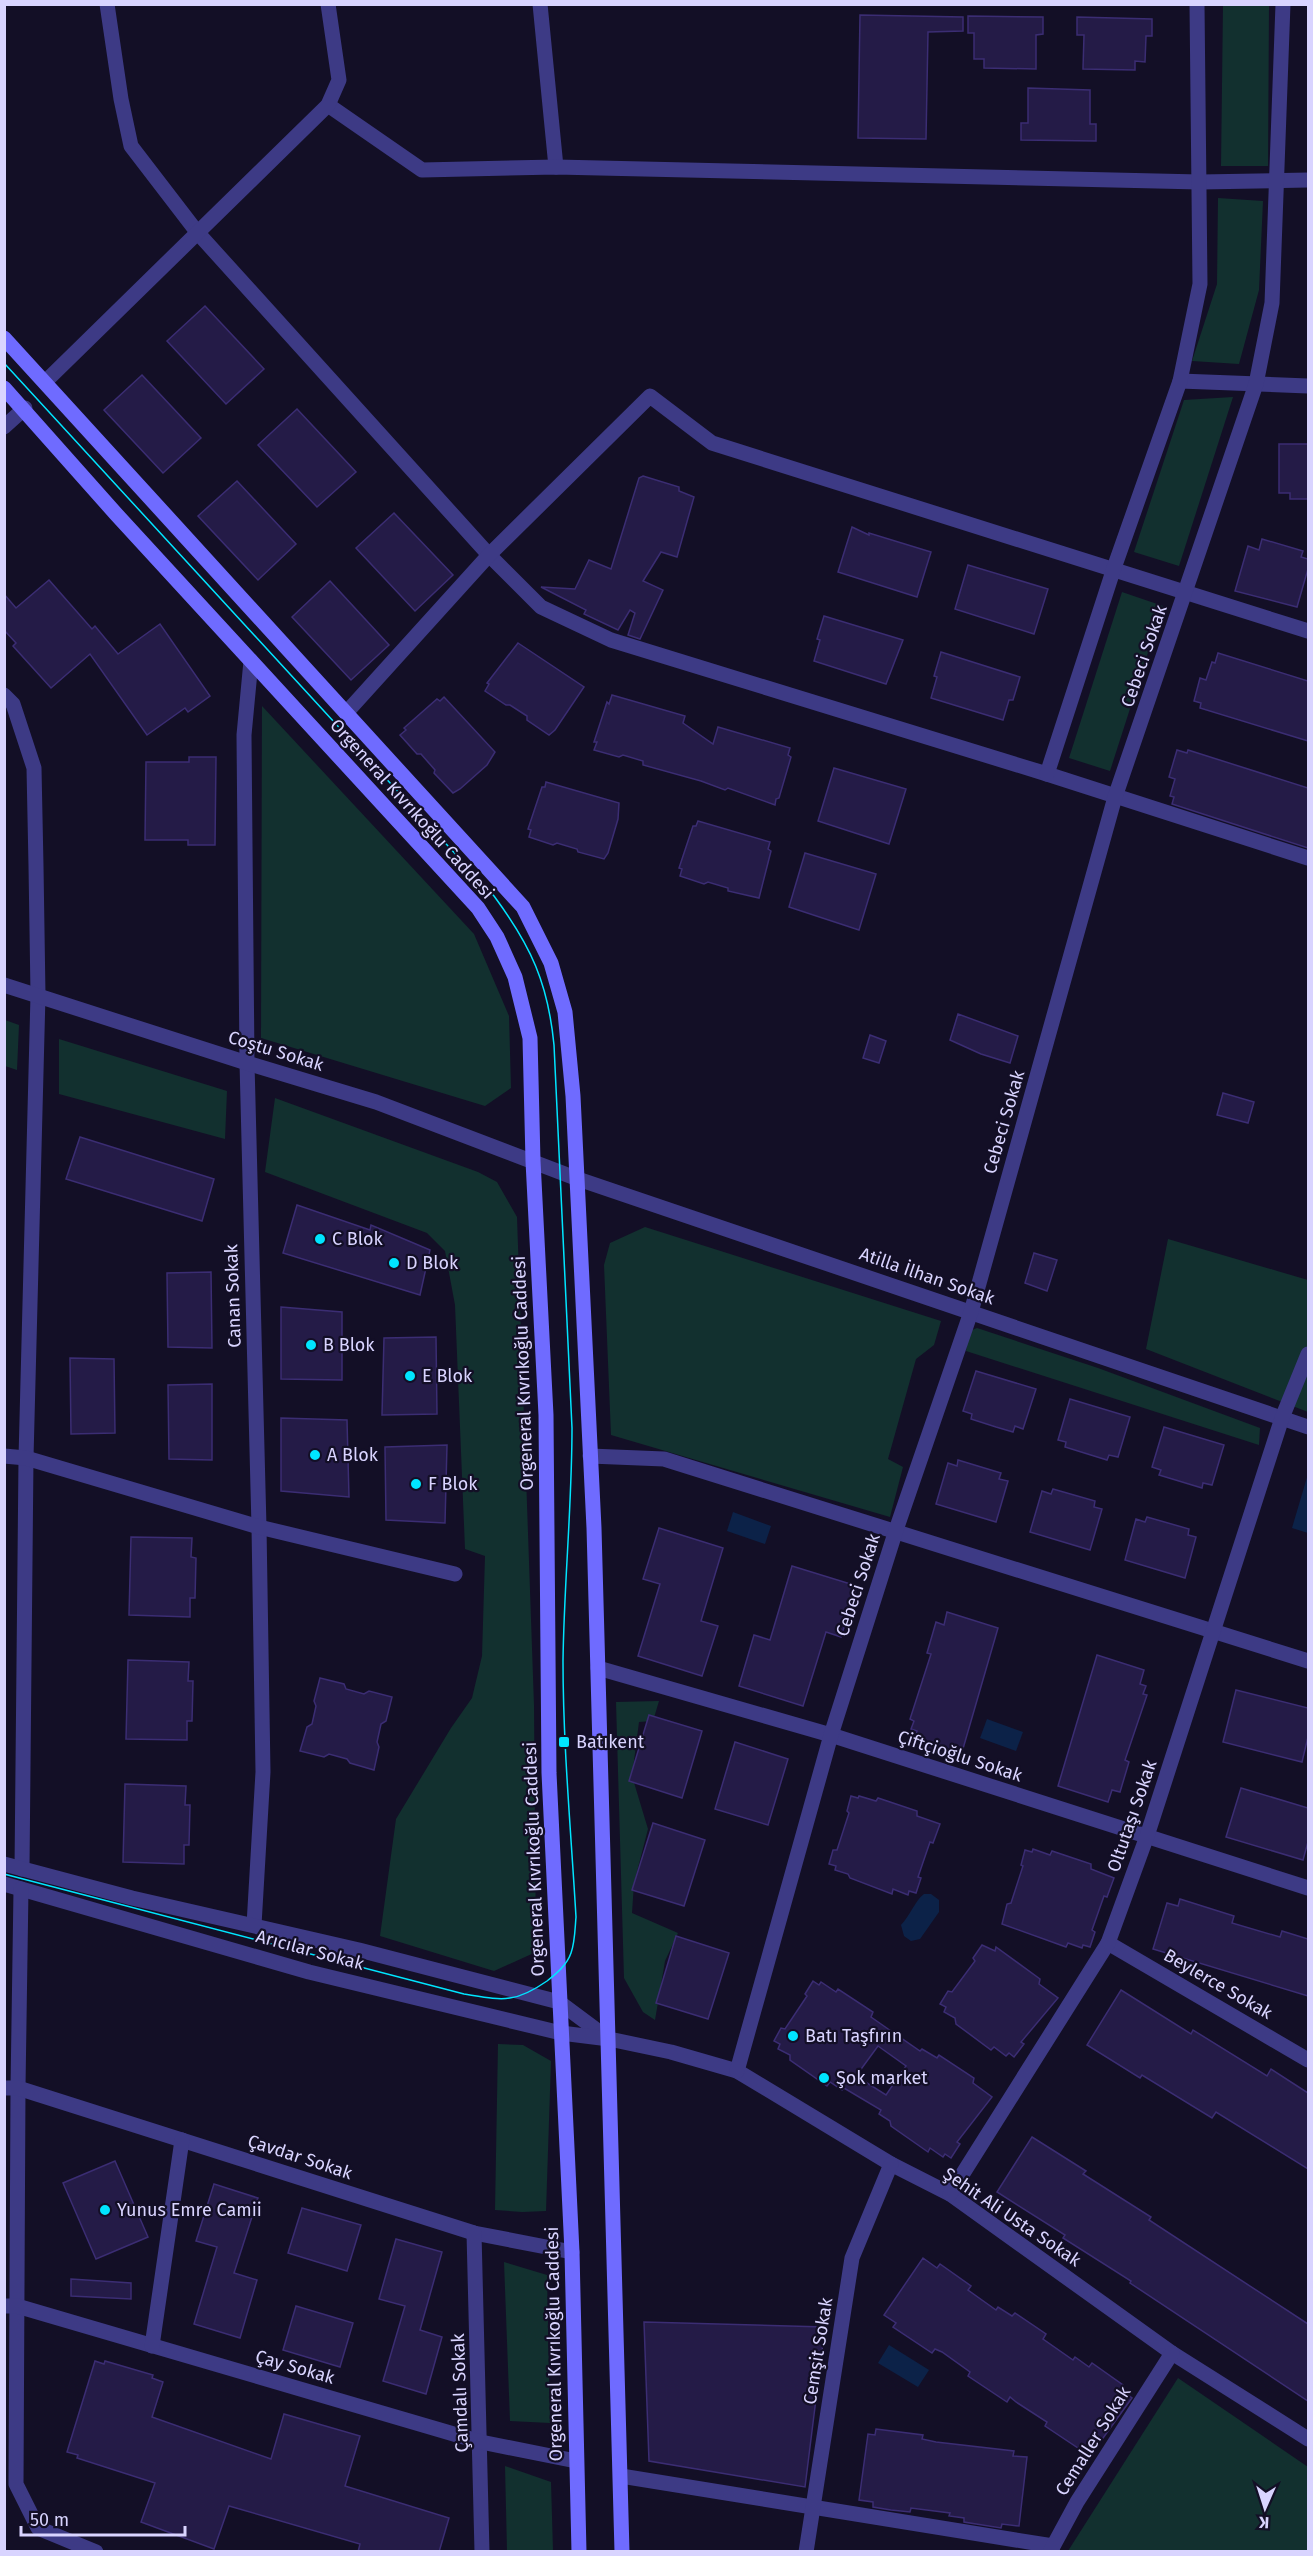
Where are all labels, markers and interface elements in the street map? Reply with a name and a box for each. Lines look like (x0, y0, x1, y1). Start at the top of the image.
street label: Cebeci Sokak (1116, 601, 1172, 710)
street label: Orgeneral Kıvrıkoğlu Caddesi (325, 714, 499, 904)
street label: Coştu Sokak (226, 1026, 327, 1076)
street label: Cebeci Sokak (979, 1067, 1030, 1176)
place label: C Blok (332, 1228, 383, 1250)
marker: C Blok (313, 1232, 327, 1246)
street label: Canan Sokak (220, 1243, 246, 1348)
street label: Atilla İlhan Sokak (857, 1243, 998, 1310)
place label: D Blok (406, 1252, 459, 1274)
street label: Orgeneral Kıvrıkoğlu Caddesi (508, 1255, 538, 1491)
marker: D Blok (387, 1256, 401, 1270)
place label: B Blok (323, 1334, 375, 1356)
marker: B Blok (304, 1338, 318, 1352)
place label: E Blok (422, 1365, 473, 1387)
marker: E Blok (403, 1369, 417, 1383)
place label: A Blok (327, 1444, 379, 1466)
marker: A Blok (308, 1448, 322, 1462)
place label: F Blok (428, 1473, 478, 1495)
marker: F Blok (409, 1477, 423, 1491)
street label: Cebeci Sokak (831, 1530, 885, 1639)
street label: Çiftçioğlu Sokak (895, 1725, 1026, 1787)
place label: Batıkent (576, 1731, 645, 1753)
marker: Batıkent (557, 1735, 571, 1749)
street label: Orgeneral Kıvrıkoğlu Caddesi (519, 1741, 549, 1977)
street label: Oltutaşı Sokak (1103, 1756, 1162, 1875)
street label: Arıcılar Sokak (254, 1925, 367, 1975)
street label: Beylerce Sokak (1160, 1944, 1277, 2024)
place label: Batı Taşfırın (805, 2025, 902, 2047)
marker: Batı Taşfırın (786, 2029, 800, 2043)
place label: Şok market (836, 2067, 928, 2089)
marker: Şok market (817, 2071, 831, 2085)
street label: Çavdar Sokak (245, 2130, 356, 2185)
street label: Şehit Ali Usta Sokak (939, 2163, 1086, 2272)
place label: Yunus Emre Camii (117, 2199, 262, 2221)
marker: Yunus Emre Camii (98, 2203, 112, 2217)
street label: Orgeneral Kıvrıkoğlu Caddesi (541, 2226, 567, 2462)
street label: Cemşit Sokak (799, 2295, 837, 2406)
street label: Çamdalı Sokak (447, 2332, 473, 2453)
street label: Çay Sokak (253, 2345, 338, 2389)
street label: Cemaller Sokak (1051, 2382, 1136, 2500)
north arrow (1235, 2478, 1295, 2538)
scale bar (21, 2499, 184, 2537)
text: 50 m (30, 2509, 69, 2531)
text: K (1258, 2513, 1270, 2532)

